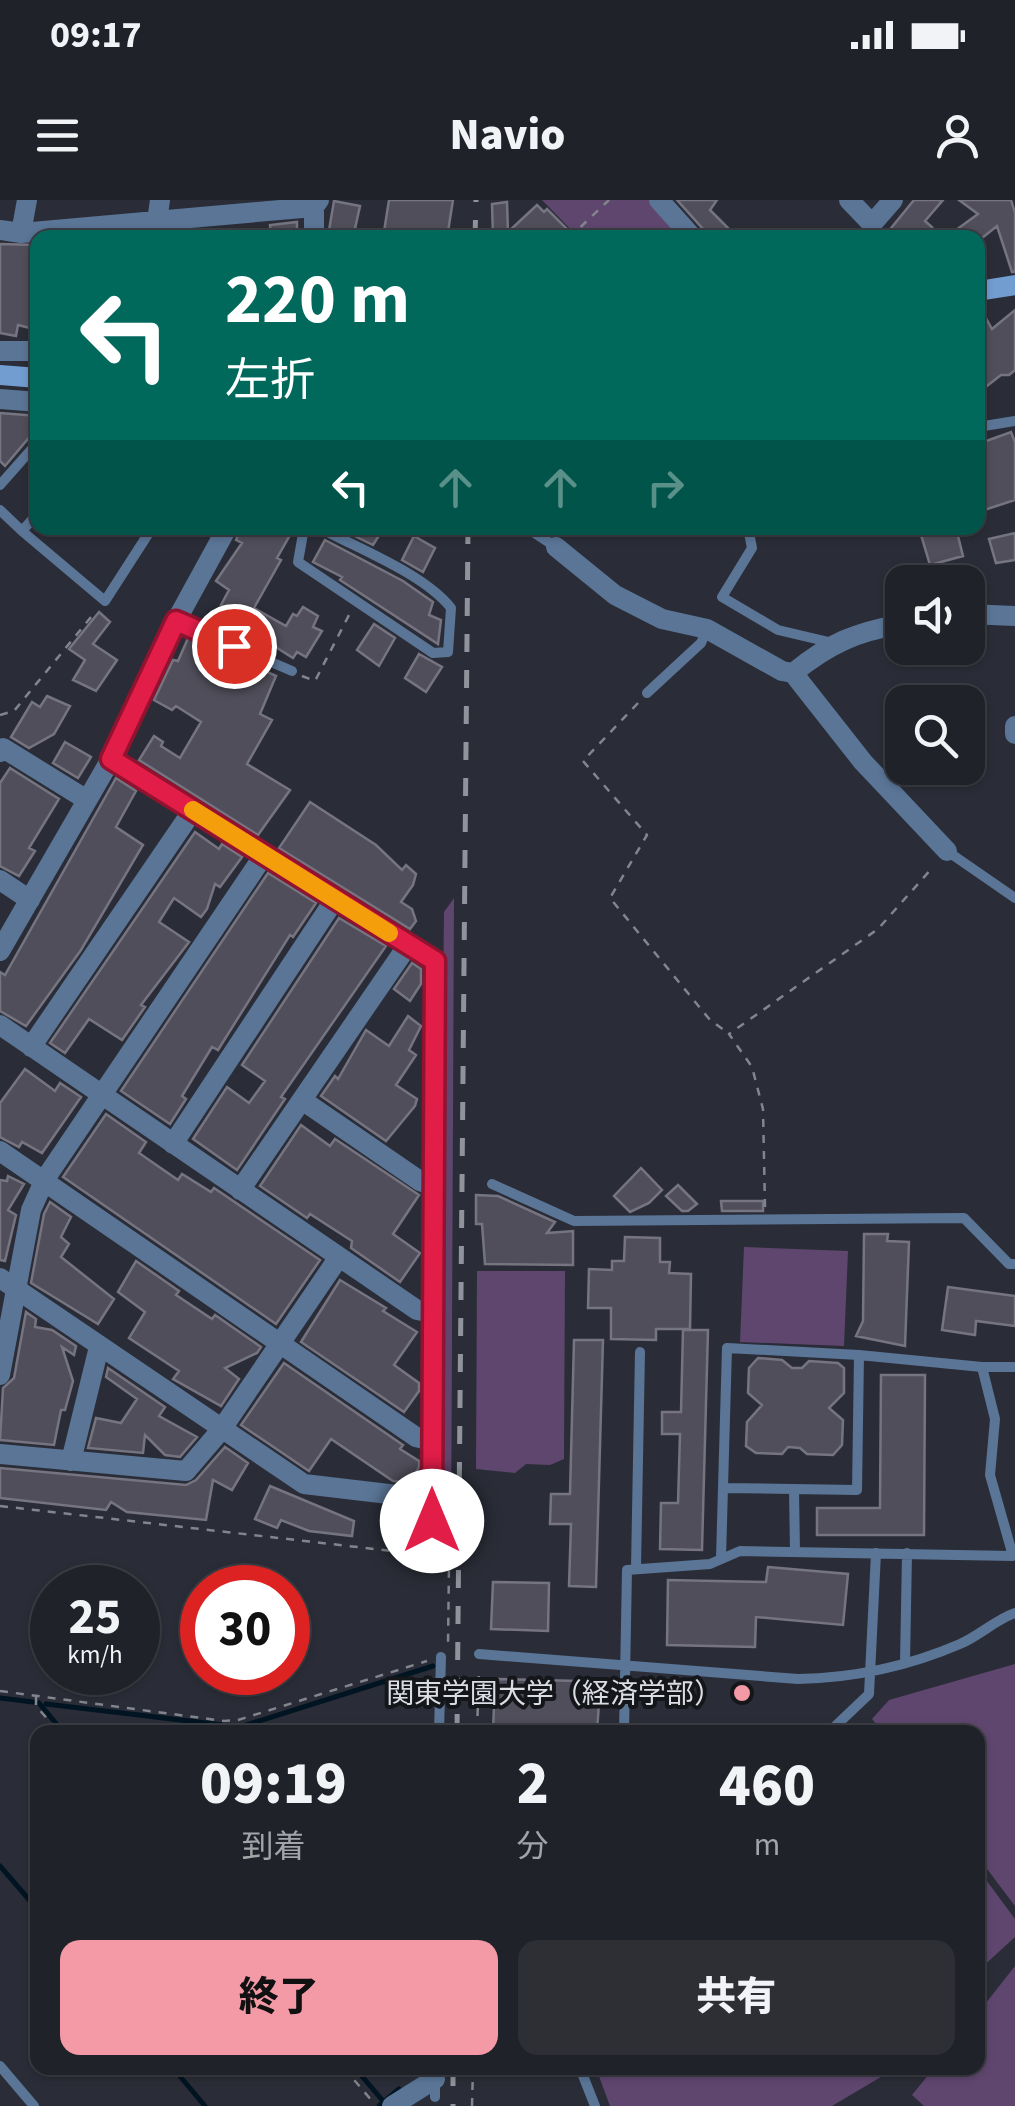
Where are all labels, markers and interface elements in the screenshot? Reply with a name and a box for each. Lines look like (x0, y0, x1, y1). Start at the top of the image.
text: 09:17 (50, 8, 142, 62)
text: Navio (450, 103, 565, 167)
icon: menu (30, 108, 85, 163)
icon: person (930, 108, 985, 163)
text: 220 m (225, 250, 410, 350)
icon: left (60, 270, 190, 400)
text: 左折 (225, 349, 315, 413)
icon: left (323, 460, 378, 515)
icon: ahead (428, 460, 483, 515)
icon: ahead (533, 460, 588, 515)
icon: right (638, 460, 693, 515)
map controls (885, 565, 985, 785)
button: sound (885, 565, 985, 665)
pin (192, 604, 277, 689)
icon: arrive (207, 619, 262, 674)
button: search (885, 685, 985, 785)
position arrow (380, 1469, 484, 1573)
speed limit sign: 30 (180, 1565, 310, 1695)
text: 25 (69, 1582, 121, 1653)
text: km/h (67, 1637, 123, 1673)
place label: 関東学園大学（経済学部） (386, 1674, 722, 1714)
marker: 関東学園大学（経済学部） (731, 1682, 753, 1704)
text: 09:19 (200, 1742, 347, 1827)
text: 2 (517, 1742, 549, 1827)
text: 460 (719, 1744, 815, 1829)
text: m (754, 1822, 780, 1868)
text: 到着 (241, 1824, 305, 1870)
text: 分 (517, 1824, 549, 1870)
button: 終了 (60, 1940, 498, 2055)
button: 共有 (518, 1940, 955, 2055)

